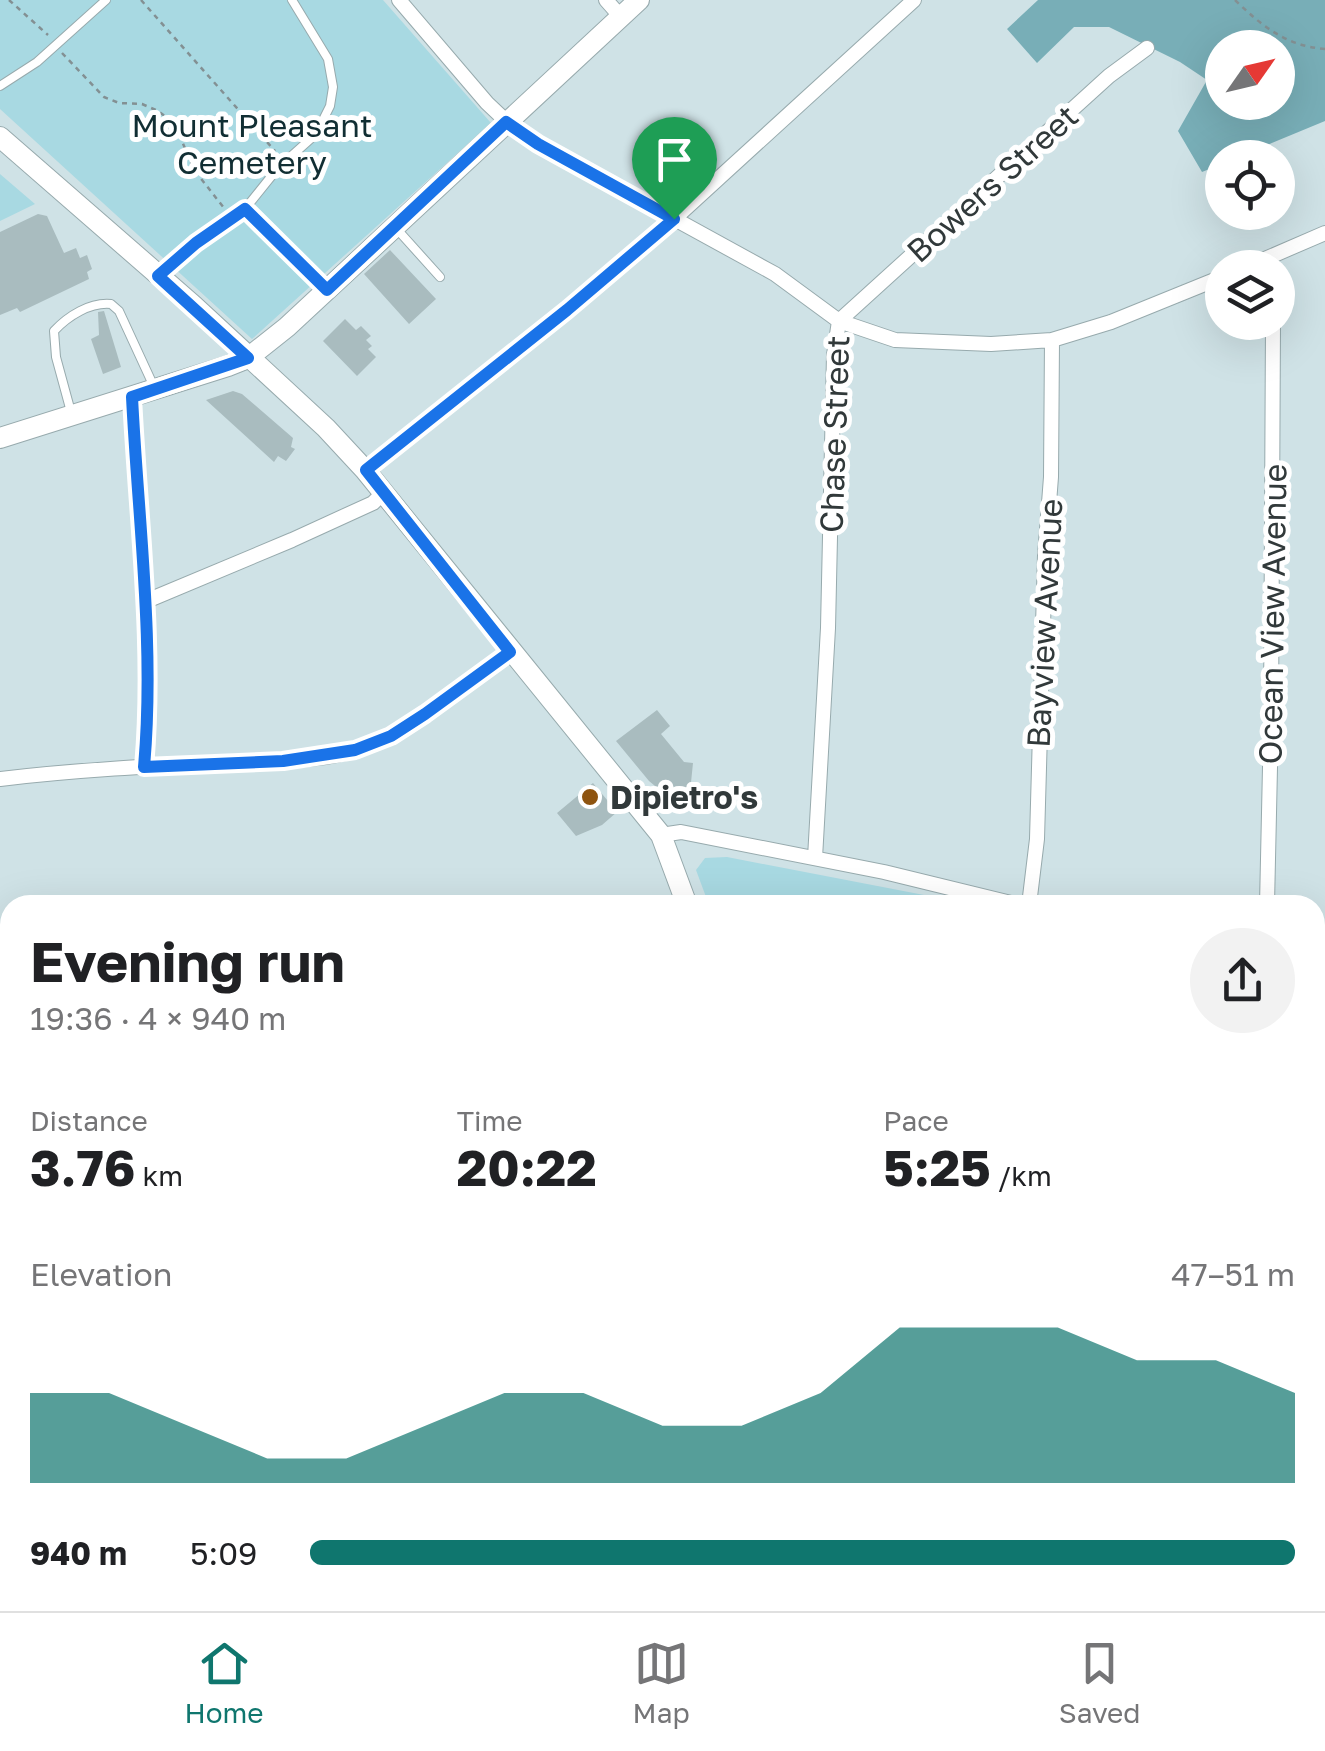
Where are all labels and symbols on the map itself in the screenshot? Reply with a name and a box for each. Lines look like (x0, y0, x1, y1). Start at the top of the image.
north arrow (1205, 30, 1295, 120)
street label: Bowers Street (899, 96, 1085, 270)
park label: Mount Pleasant Cemetery (132, 106, 372, 181)
pin (632, 117, 717, 220)
street label: Chase Street (812, 335, 856, 533)
street label: Ocean View Avenue (1250, 463, 1294, 765)
street label: Bayview Avenue (1018, 497, 1070, 749)
place label: Dipietro's (610, 778, 758, 816)
marker: Dipietro's (579, 786, 601, 808)

